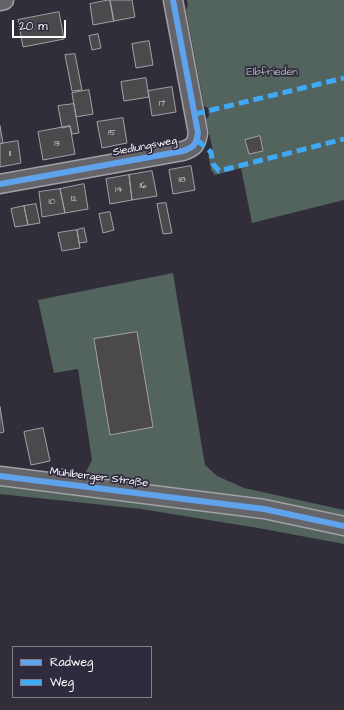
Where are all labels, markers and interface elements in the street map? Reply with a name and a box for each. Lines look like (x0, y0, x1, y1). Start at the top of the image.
scale bar (14, 12, 68, 38)
text: 20 m (19, 18, 48, 35)
park label: Elbfrieden (246, 66, 298, 80)
house number: 17 (159, 99, 165, 109)
house number: 15 (108, 128, 116, 138)
street label: Siedlungsweg (112, 134, 178, 160)
house number: 13 (54, 139, 60, 149)
house number: 11 (9, 149, 11, 159)
house number: 18 (179, 175, 185, 185)
house number: 16 (140, 181, 146, 191)
house number: 14 (115, 185, 123, 195)
house number: 12 (71, 194, 77, 204)
house number: 10 (49, 197, 55, 207)
street label: Mühlberger Straße (49, 465, 149, 491)
legend (12, 646, 152, 698)
text: Radweg (50, 654, 93, 671)
text: Weg (50, 674, 74, 691)

